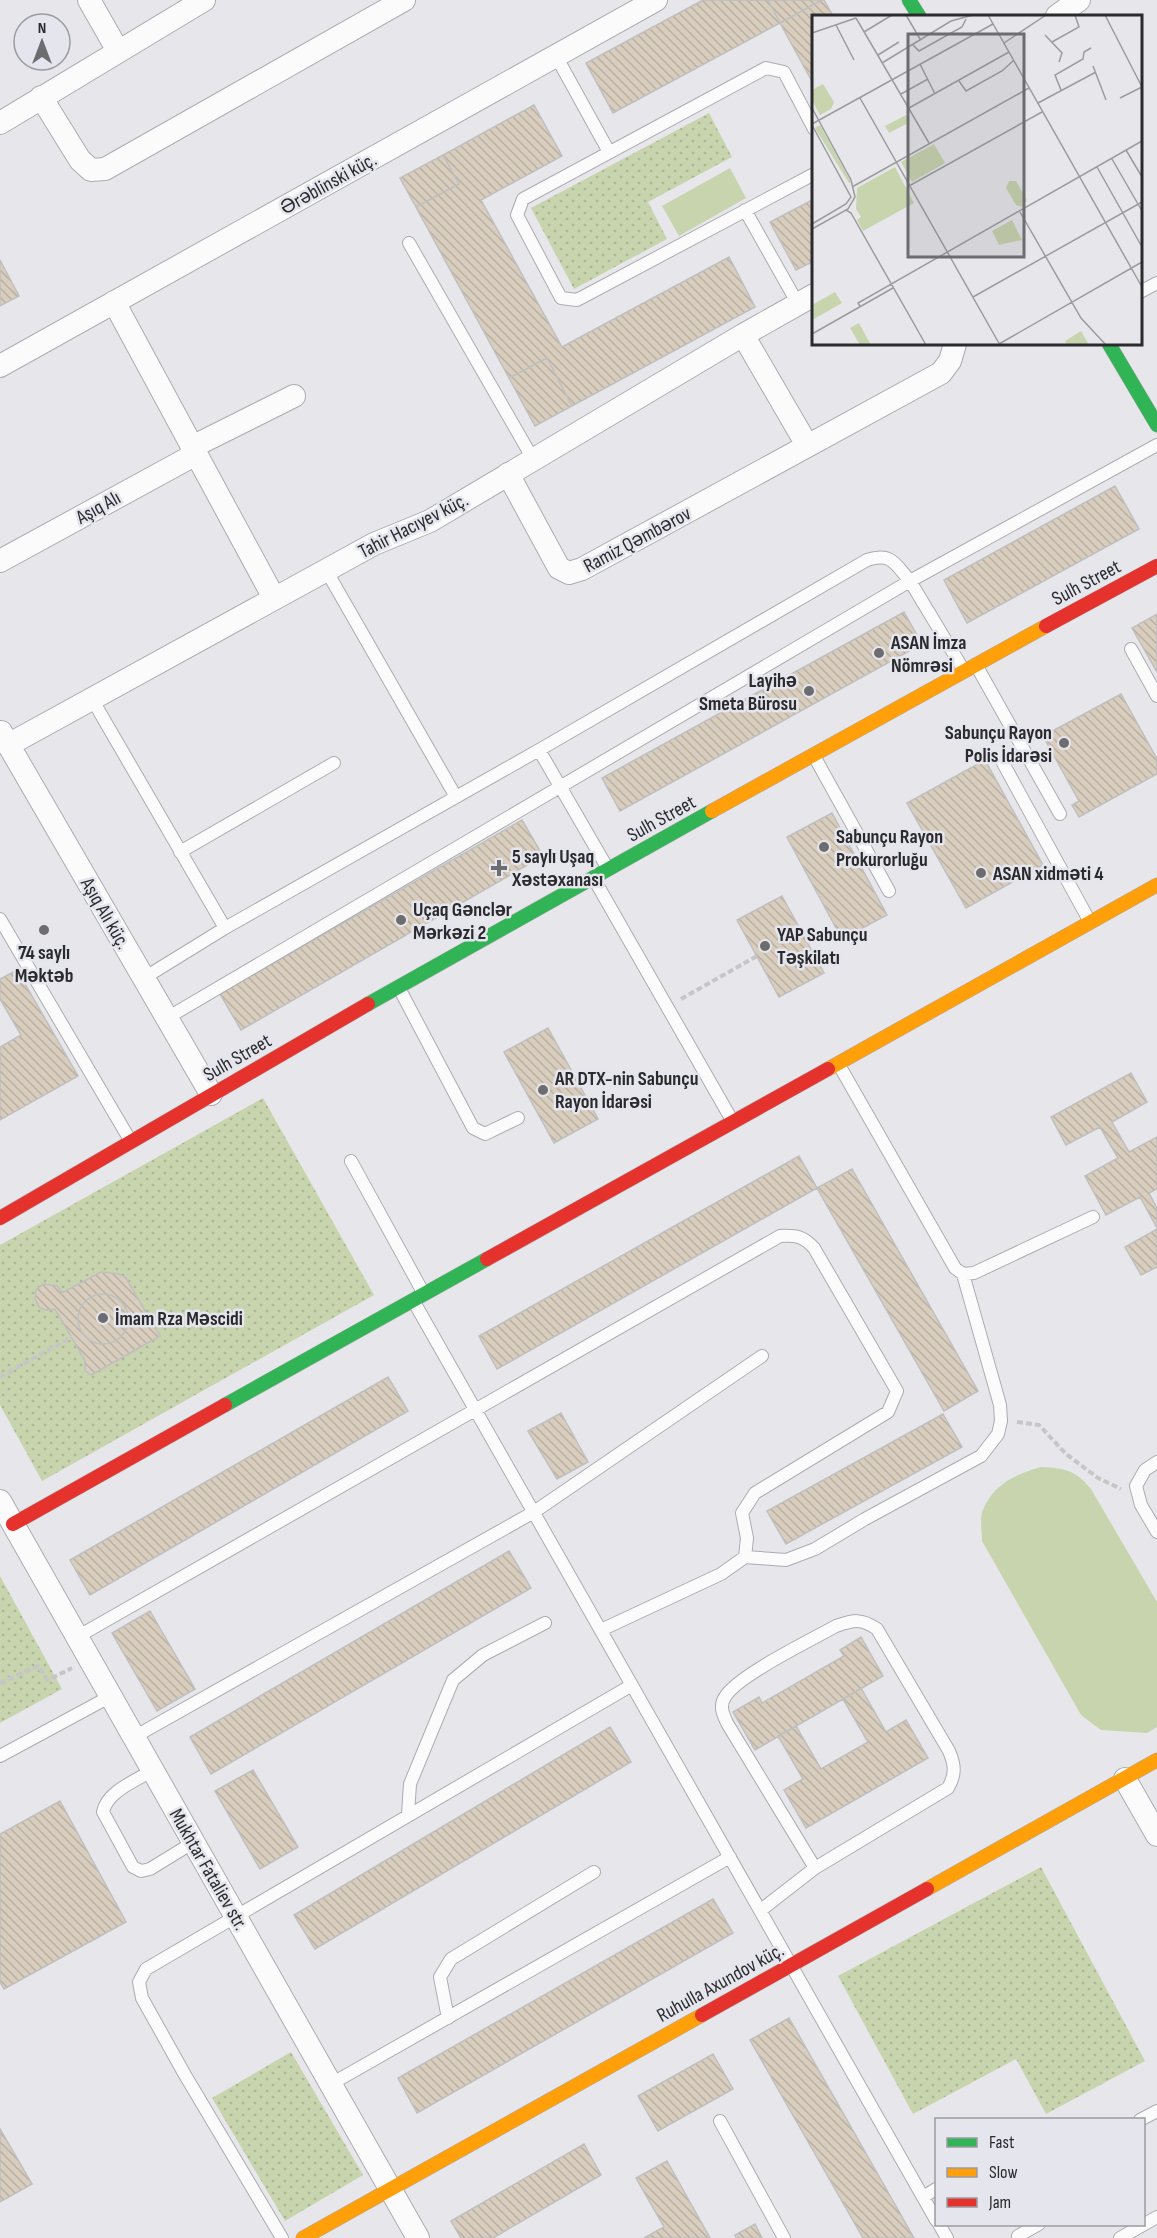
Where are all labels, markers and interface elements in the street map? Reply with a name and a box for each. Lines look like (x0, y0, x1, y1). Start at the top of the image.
north arrow (12, 12, 72, 72)
inset map (812, 15, 1142, 345)
text: N (38, 19, 46, 38)
street label: Ərəblinski küç. (276, 148, 381, 220)
street label: Aşıq Alı (71, 486, 125, 530)
street label: Tahir Hacıyev küç. (355, 488, 472, 564)
street label: Ramiz Qəmbərov (580, 501, 695, 578)
street label: Sulh Street (1048, 555, 1125, 611)
place label: ASAN İmza Nömrəsi (890, 631, 966, 678)
marker: ASAN İmza Nömrəsi (872, 646, 886, 660)
place label: Layihə Smeta Bürosu (699, 669, 797, 716)
marker: Layihə Smeta Bürosu (802, 684, 816, 698)
place label: Sabunçu Rayon Polis İdarəsi (945, 721, 1052, 768)
marker: Sabunçu Rayon Polis İdarəsi (1057, 736, 1071, 750)
street label: Sulh Street (623, 790, 700, 847)
place label: Sabunçu Rayon Prokurorluğu (836, 825, 943, 872)
marker: Sabunçu Rayon Prokurorluğu (817, 840, 831, 854)
place label: 5 saylı Uşaq Xəstəxanası (511, 845, 603, 892)
marker: 5 saylı Uşaq Xəstəxanası (490, 859, 508, 877)
place label: ASAN xidməti 4 (992, 862, 1103, 886)
marker: ASAN xidməti 4 (974, 866, 988, 880)
street label: Aşıq Alı küç. (75, 873, 135, 954)
place label: Uçaq Gənclər Mərkəzi 2 (413, 898, 512, 945)
marker: Uçaq Gənclər Mərkəzi 2 (394, 913, 408, 927)
marker: 74 saylı Məktəb (37, 923, 51, 937)
place label: YAP Sabunçu Təşkilatı (777, 923, 868, 970)
marker: YAP Sabunçu Təşkilatı (758, 939, 772, 953)
place label: 74 saylı Məktəb (15, 941, 73, 988)
street label: Sulh Street (199, 1029, 276, 1087)
place label: AR DTX-nin Sabunçu Rayon İdarəsi (554, 1067, 698, 1114)
marker: AR DTX-nin Sabunçu Rayon İdarəsi (536, 1083, 550, 1097)
place label: İmam Rza Məscidi (115, 1307, 243, 1331)
marker: İmam Rza Məscidi (96, 1311, 110, 1325)
street label: Mukhtar Fataliev str. (164, 1805, 253, 1934)
street label: Ruhulla Axundov küç. (653, 1938, 788, 2028)
legend (935, 2118, 1145, 2226)
text: Fast (989, 2132, 1015, 2153)
text: Slow (989, 2162, 1018, 2183)
text: Jam (988, 2192, 1011, 2213)

